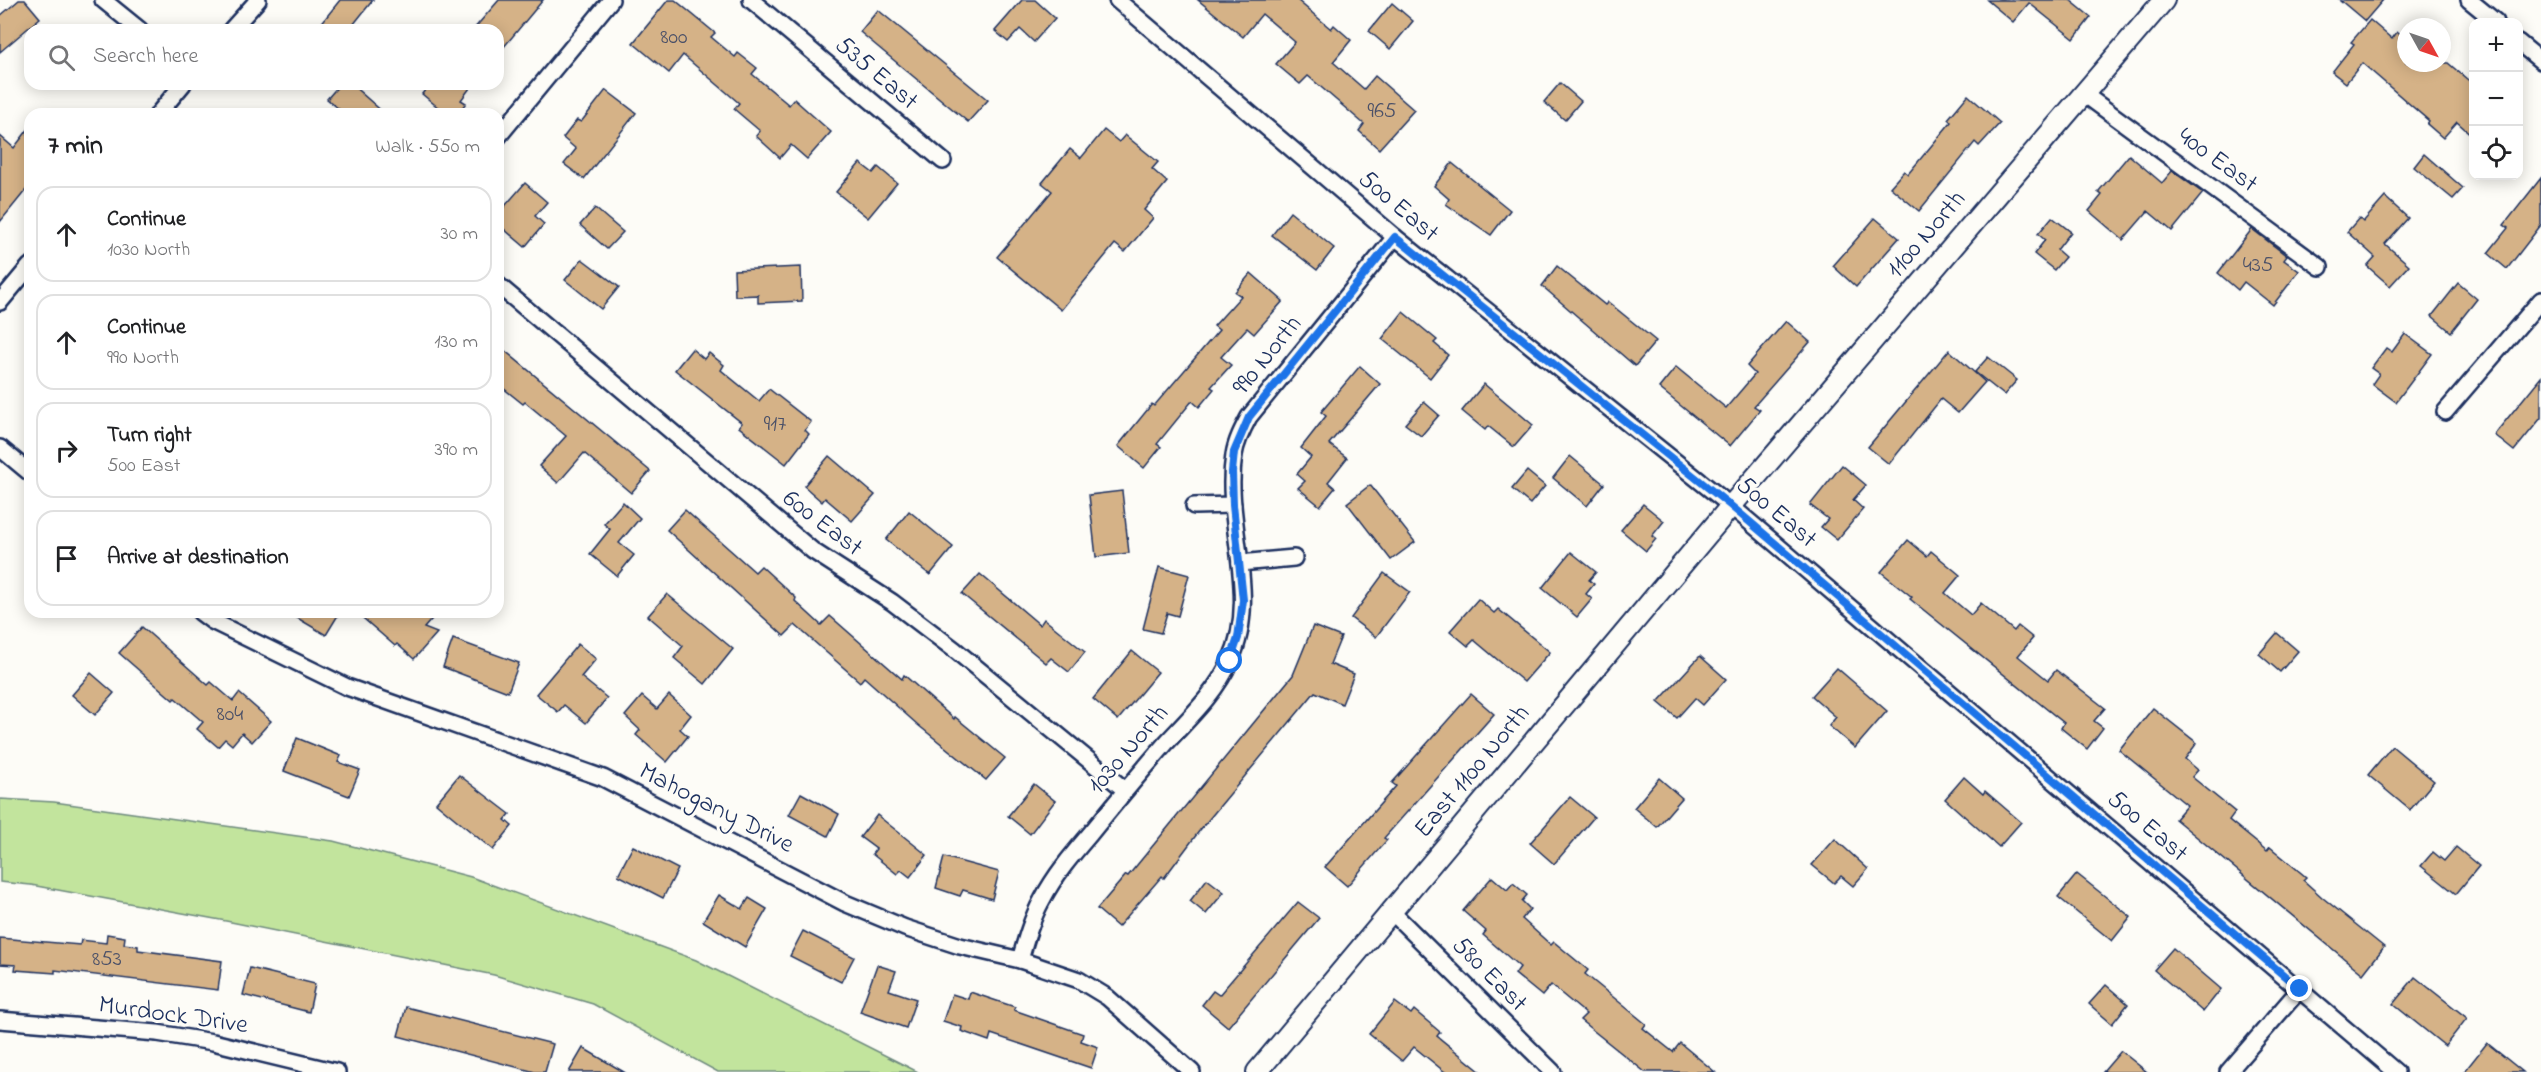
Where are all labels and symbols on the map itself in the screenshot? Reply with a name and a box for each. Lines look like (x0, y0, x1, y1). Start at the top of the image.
north arrow (2397, 18, 2451, 72)
house number: 800 (660, 22, 688, 54)
street label: 535 East (826, 28, 926, 120)
house number: 965 (1368, 96, 1396, 128)
street label: 400 East (2169, 119, 2265, 203)
street label: 500 East (1349, 162, 1447, 252)
street label: 1100 North (1878, 183, 1976, 287)
house number: 435 (2243, 250, 2273, 282)
street label: 990 North (1224, 308, 1312, 404)
house number: 917 (764, 409, 786, 441)
street label: 500 East (1727, 468, 1825, 558)
street label: 600 East (774, 481, 870, 567)
route start (1216, 647, 1242, 673)
street label: 1030 North (1079, 697, 1179, 803)
street label: East 1100 North (1406, 697, 1540, 847)
house number: 804 (217, 699, 243, 731)
street label: Mahogany Drive (632, 754, 800, 865)
street label: 500 East (2098, 782, 2196, 872)
street label: 580 East (1442, 928, 1536, 1022)
house number: 853 (92, 944, 122, 976)
route end (2286, 975, 2312, 1001)
street label: Murdock Drive (96, 987, 250, 1045)

